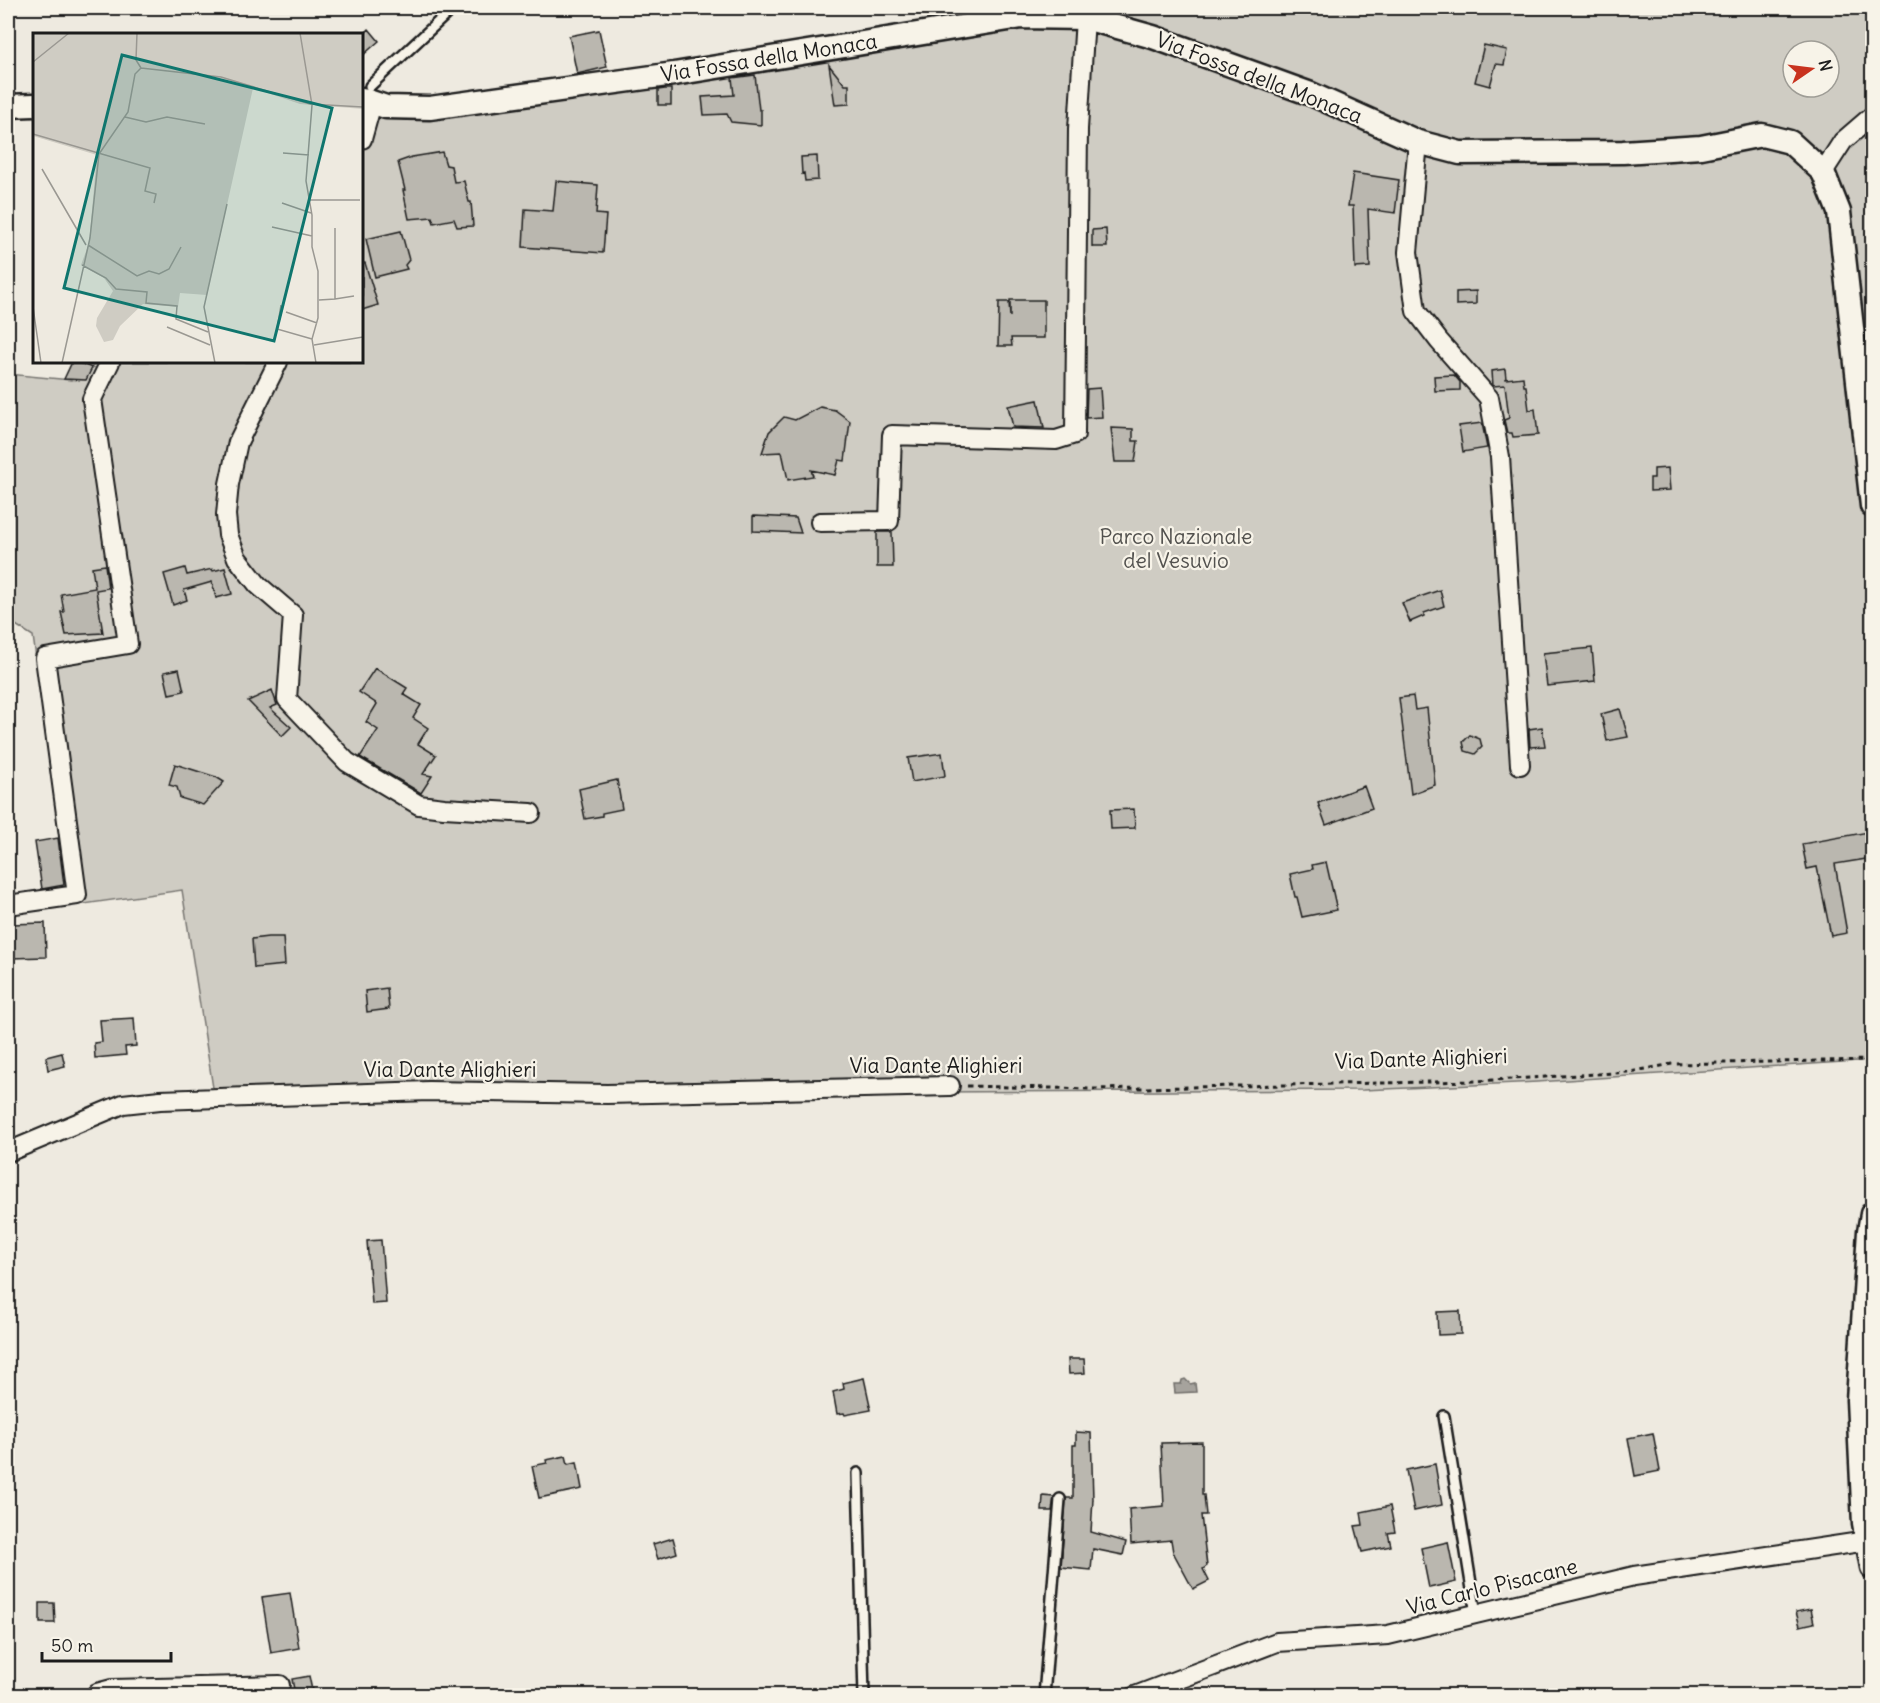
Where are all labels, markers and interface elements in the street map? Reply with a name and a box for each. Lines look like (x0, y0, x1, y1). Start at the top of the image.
street label: Via Fossa della Monaca (1152, 26, 1366, 129)
street label: Via Fossa della Monaca (659, 27, 879, 88)
inset map (33, 33, 363, 363)
north arrow (1781, 39, 1841, 99)
text: N (1815, 58, 1837, 73)
park label: Parco Nazionale del Vesuvio (1100, 523, 1252, 574)
street label: Via Dante Alighieri (1334, 1042, 1508, 1075)
street label: Via Dante Alighieri (850, 1052, 1022, 1079)
street label: Via Dante Alighieri (364, 1056, 536, 1083)
street label: Via Carlo Pisacane (1404, 1552, 1580, 1621)
scale bar (42, 1625, 171, 1663)
text: 50 m (51, 1634, 93, 1657)

